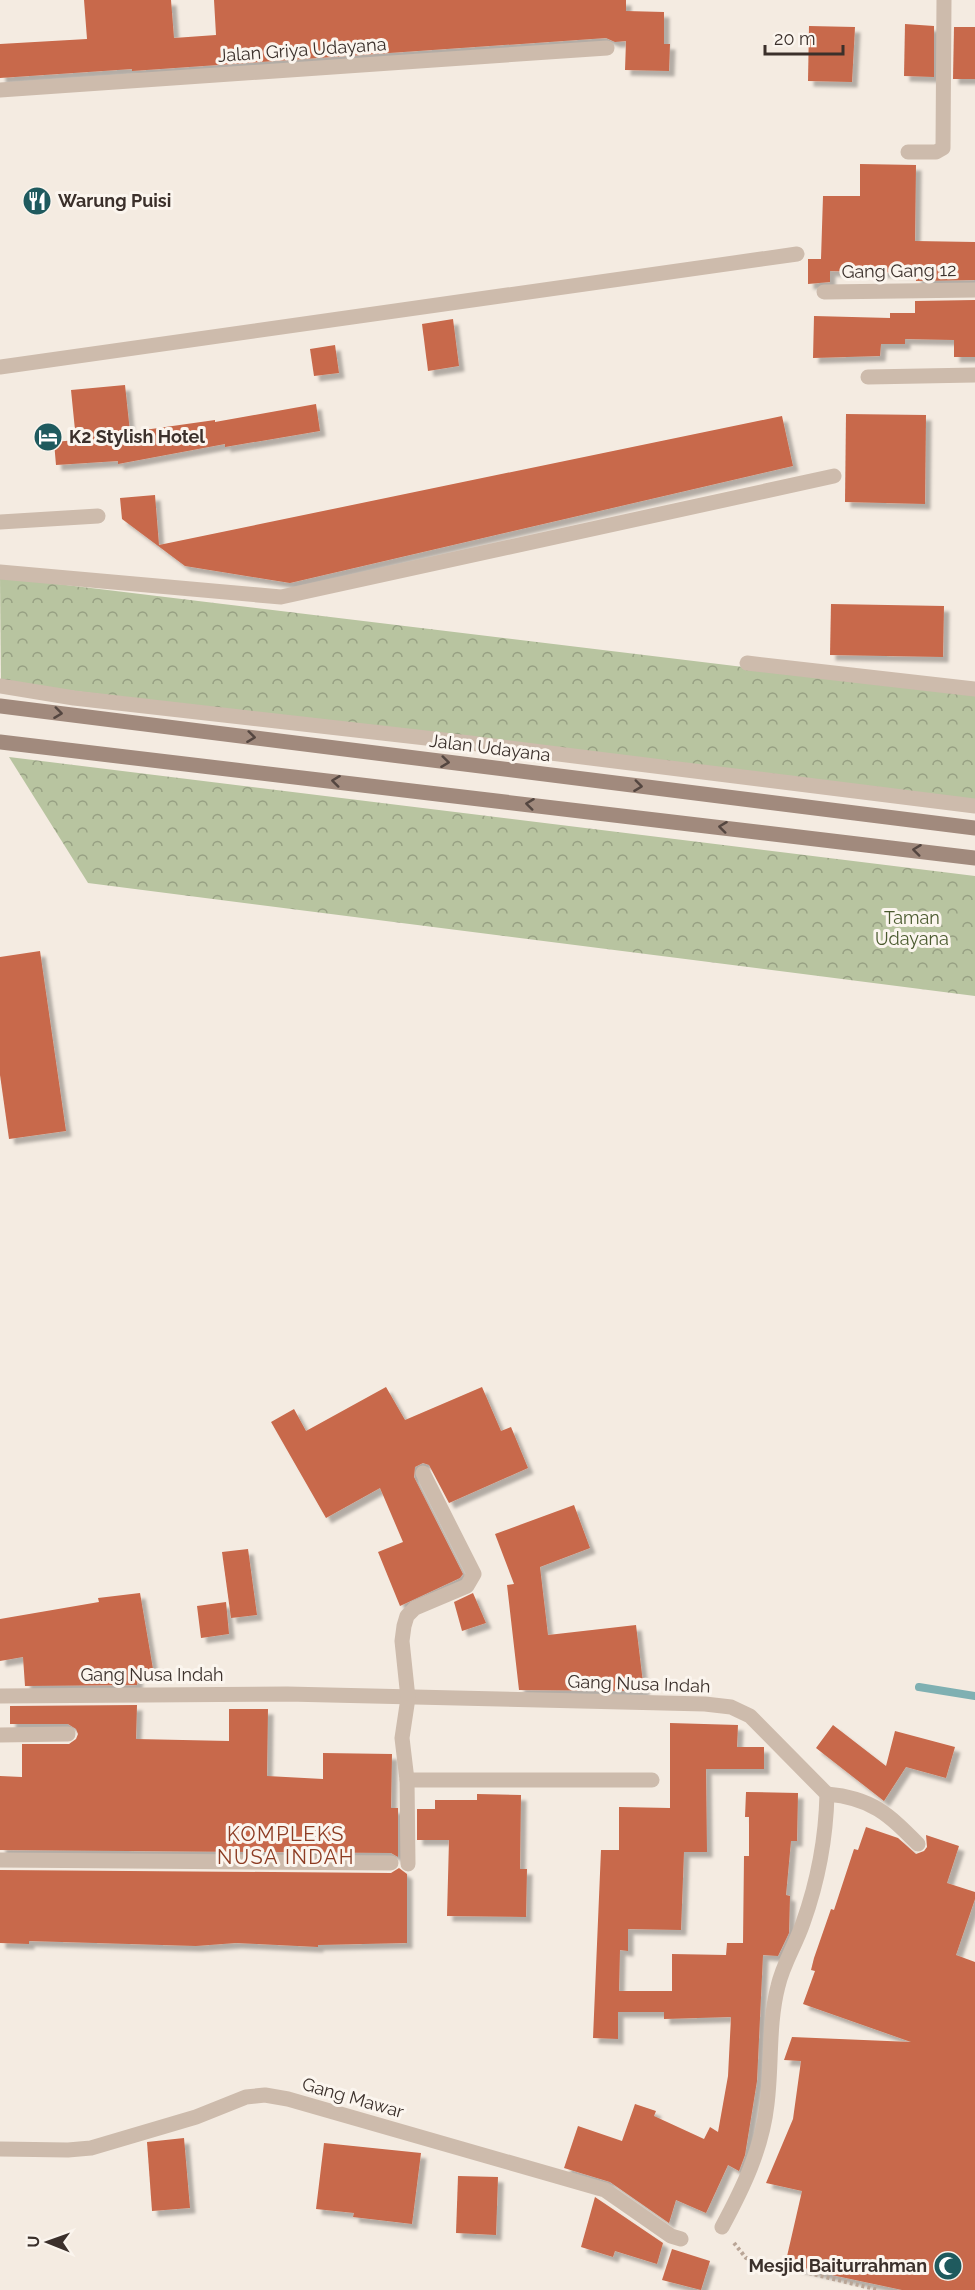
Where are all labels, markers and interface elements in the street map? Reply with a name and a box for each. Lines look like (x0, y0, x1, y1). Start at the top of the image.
scale bar (765, 18, 843, 56)
text: 20 m (774, 28, 816, 49)
street label: Jalan Griya Udayana (217, 33, 387, 66)
restaurant icon: Warung Puisi (21, 185, 53, 217)
place label: Warung Puisi (58, 190, 171, 211)
street label: Gang Gang 12 (841, 259, 957, 282)
hotel icon: K2 Stylish Hotel (32, 421, 64, 453)
place label: K2 Stylish Hotel (69, 426, 205, 447)
one-way arrow (53, 706, 63, 719)
street label: Jalan Udayana (428, 730, 552, 765)
one-way arrow (247, 731, 256, 743)
one-way arrow (440, 755, 450, 768)
one-way arrow (332, 775, 341, 788)
one-way arrow (634, 780, 643, 792)
one-way arrow (525, 798, 534, 811)
one-way arrow (719, 821, 728, 833)
one-way arrow (912, 845, 922, 857)
park label: Taman Udayana (875, 907, 949, 949)
street label: Gang Nusa Indah (80, 1664, 224, 1685)
street label: Gang Nusa Indah (567, 1671, 711, 1696)
district label: KOMPLEKS NUSA INDAH (217, 1822, 355, 1869)
street label: Gang Mawar (300, 2073, 407, 2122)
north arrow (18, 2212, 78, 2272)
text: U (24, 2236, 43, 2248)
mosque icon: Mesjid Baiturrahman (932, 2250, 964, 2282)
place label: Mesjid Baiturrahman (748, 2255, 927, 2276)

